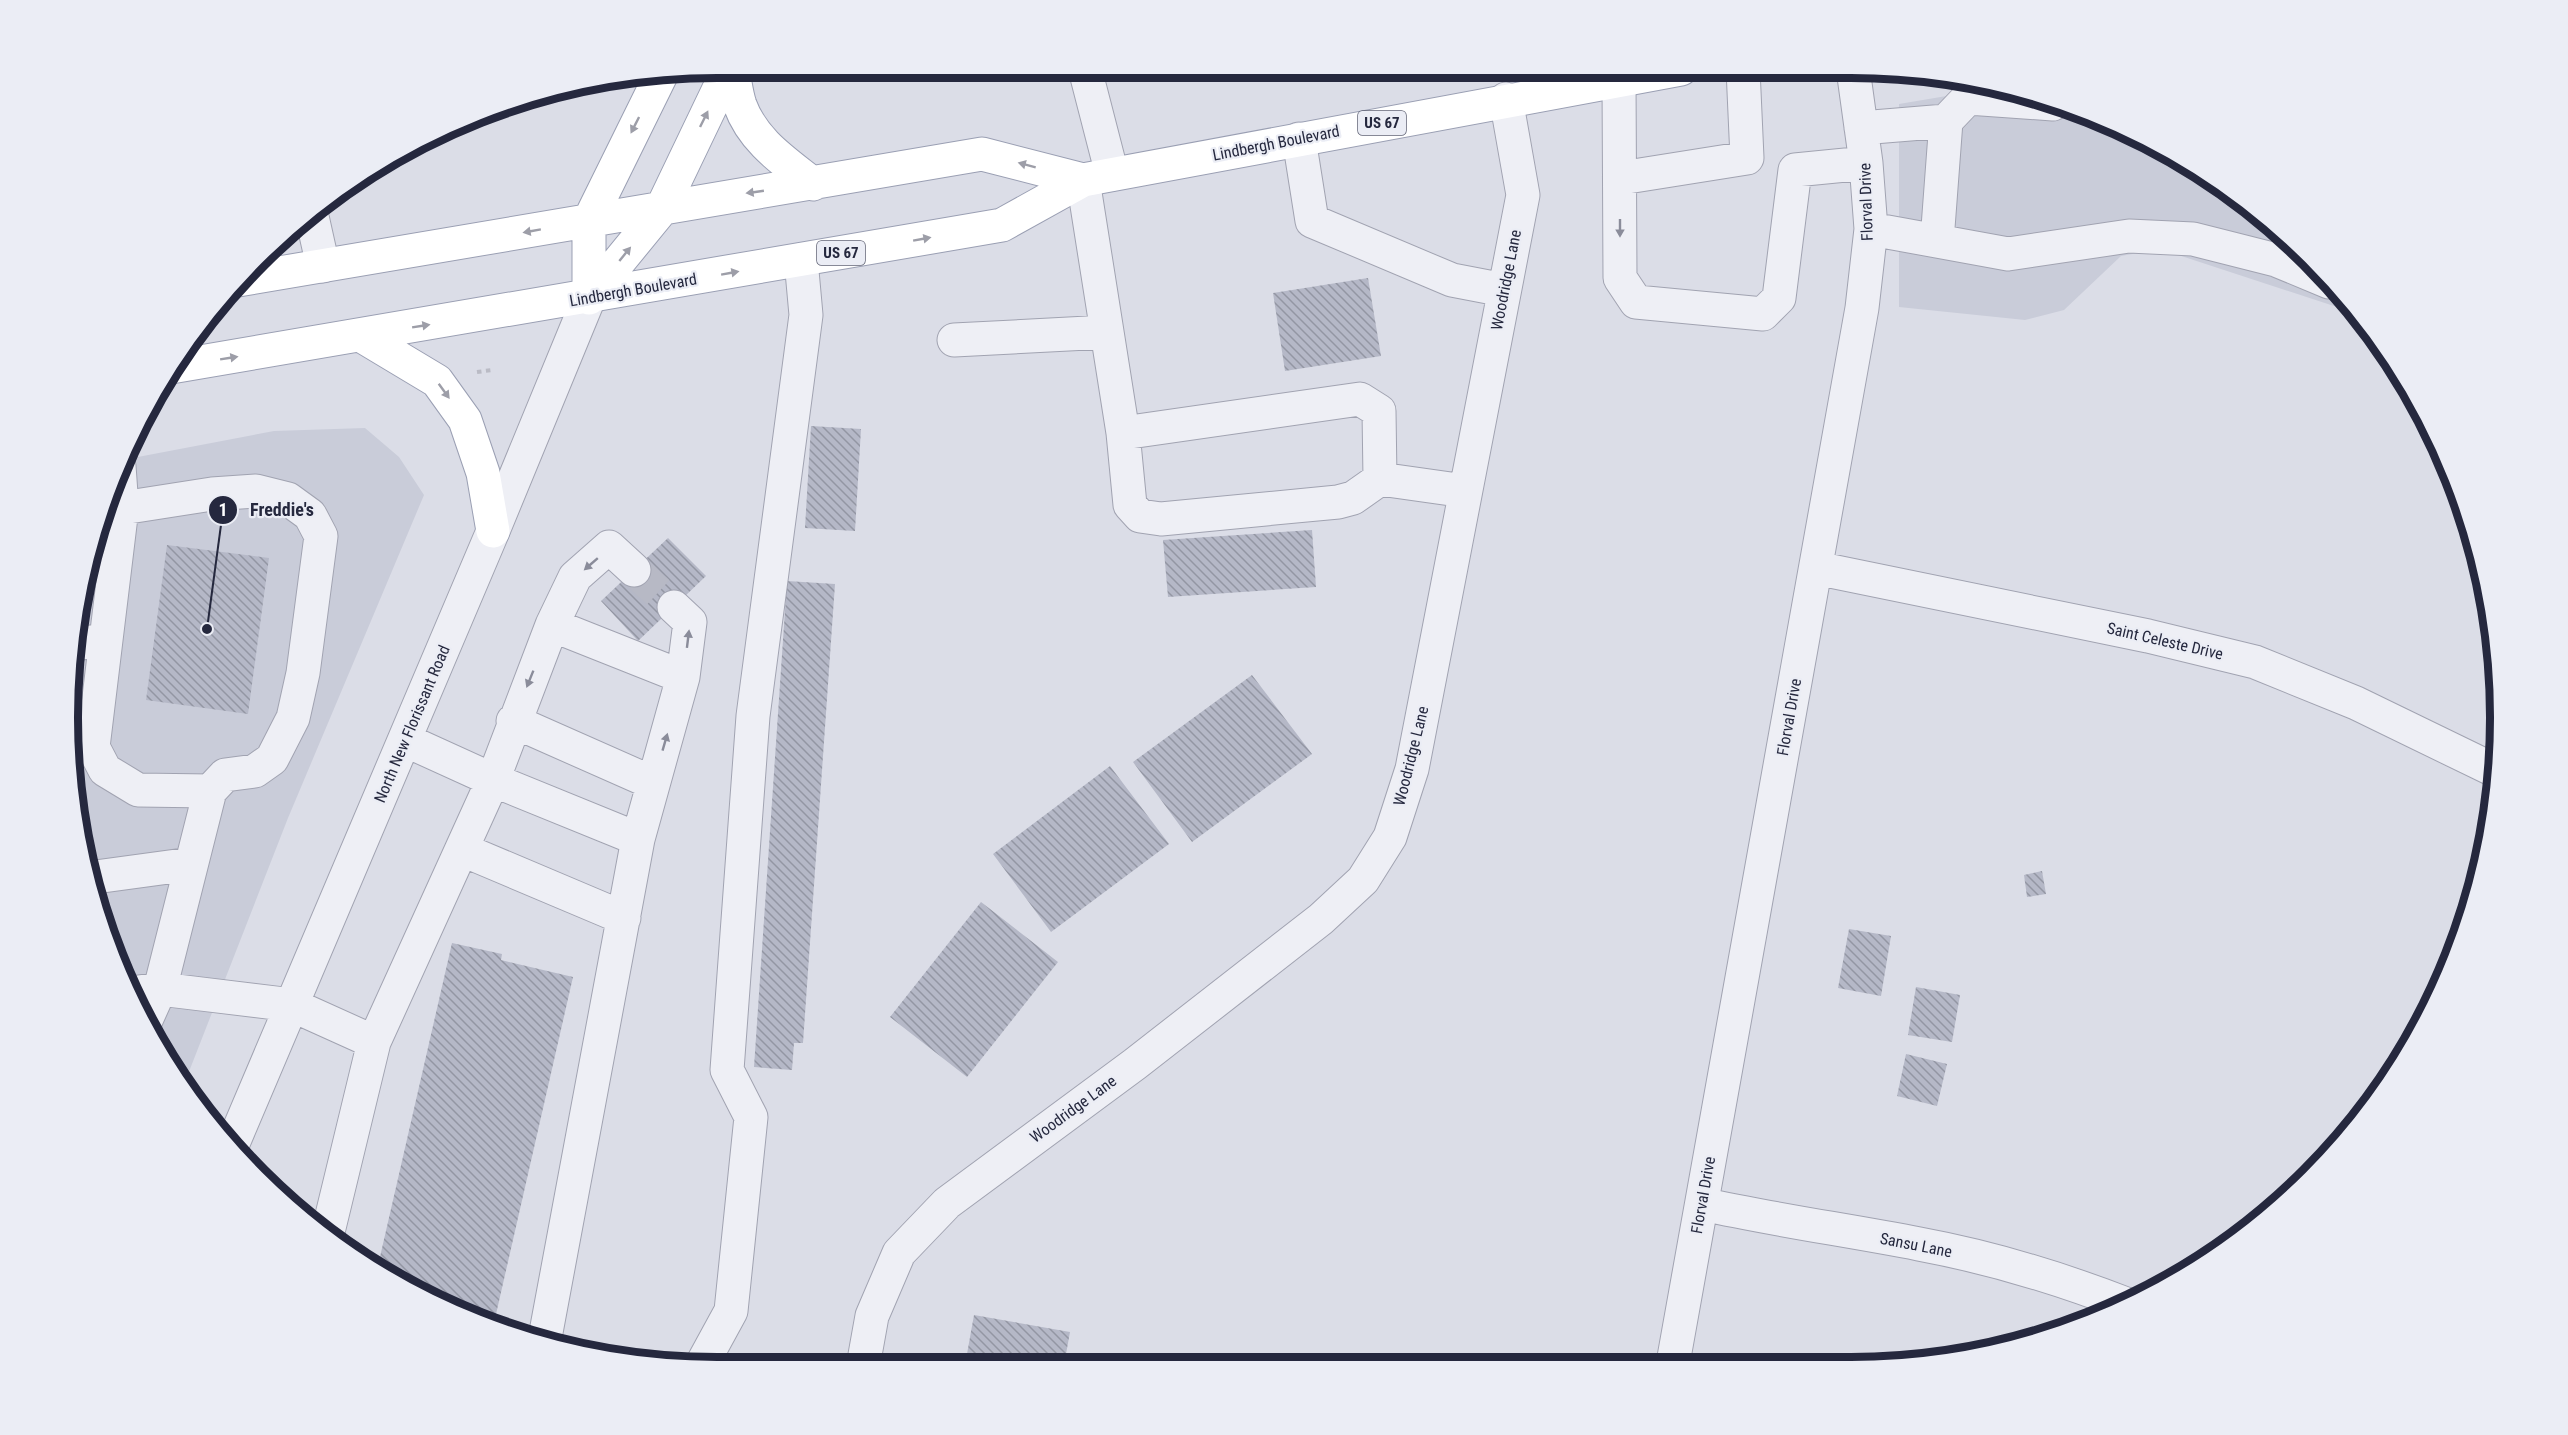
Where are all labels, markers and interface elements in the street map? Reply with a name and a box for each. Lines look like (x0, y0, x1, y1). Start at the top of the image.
one-way arrow (700, 111, 709, 128)
road number: US 67 (1358, 111, 1406, 135)
one-way arrow (630, 117, 640, 134)
street label: Lindbergh Boulevard (1211, 121, 1341, 165)
one-way arrow (1017, 160, 1036, 170)
street label: Florval Drive (1855, 163, 1877, 241)
one-way arrow (746, 187, 765, 196)
one-way arrow (1615, 218, 1625, 237)
one-way arrow (522, 227, 541, 236)
street label: Woodridge Lane (1487, 228, 1525, 332)
one-way arrow (912, 234, 931, 243)
road number: US 67 (817, 241, 865, 265)
one-way arrow (618, 246, 631, 261)
one-way arrow (720, 268, 739, 277)
street label: Lindbergh Boulevard (568, 269, 698, 311)
one-way arrow (412, 321, 431, 330)
one-way arrow (220, 354, 239, 363)
one-way arrow (438, 383, 450, 398)
callout: Freddie's (208, 492, 326, 528)
text: 1 (218, 499, 228, 520)
text: Freddie's (250, 499, 314, 520)
one-way arrow (584, 557, 599, 570)
street label: Saint Celeste Drive (2105, 618, 2225, 664)
one-way arrow (683, 629, 692, 648)
street label: North New Florissant Road (370, 642, 454, 806)
one-way arrow (525, 671, 535, 689)
street label: Florval Drive (1773, 677, 1805, 757)
street label: Woodridge Lane (1389, 704, 1433, 808)
one-way arrow (660, 733, 670, 751)
street label: Woodridge Lane (1026, 1071, 1120, 1147)
street label: Florval Drive (1687, 1155, 1719, 1235)
street label: Sansu Lane (1878, 1229, 1954, 1261)

